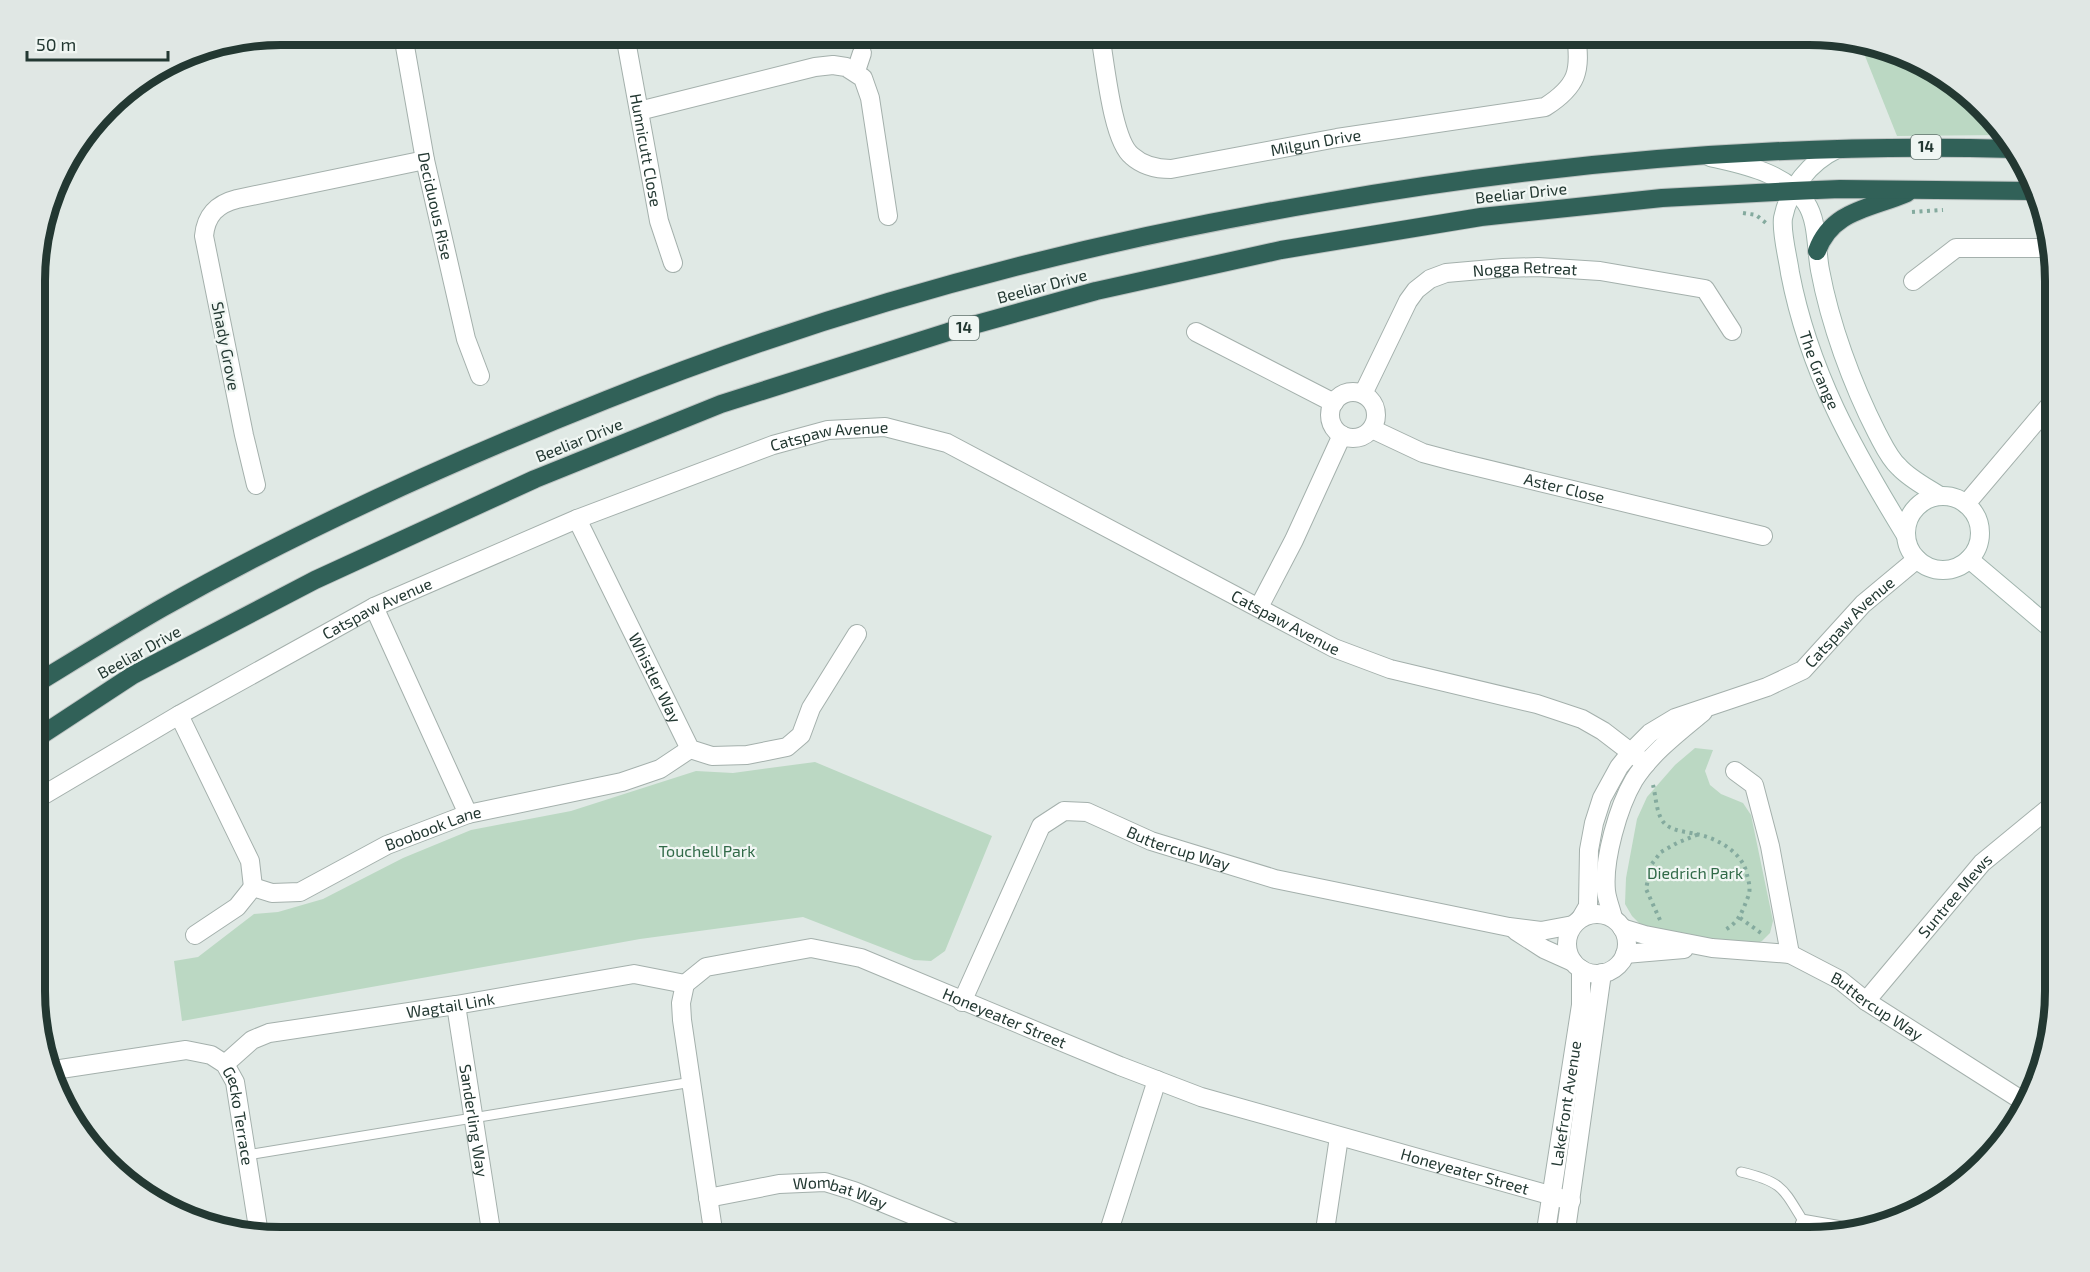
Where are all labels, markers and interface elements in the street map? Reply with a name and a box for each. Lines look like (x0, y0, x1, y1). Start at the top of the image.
scale bar (27, 24, 168, 62)
text: 50 m (36, 33, 76, 55)
street label: Hunnicutt Close (627, 92, 666, 208)
street label: Milgun Drive (1269, 125, 1362, 159)
road number: 14 (1911, 135, 1941, 159)
street label: Deciduous Rise (415, 151, 458, 261)
street label: Beeliar Drive (1474, 178, 1568, 207)
street label: Nogga Retreat (1472, 257, 1578, 280)
street label: Beeliar Drive (995, 264, 1089, 307)
street label: Shady Grove (209, 300, 244, 392)
road number: 14 (949, 316, 979, 340)
street label: The Grange (1796, 328, 1844, 412)
street label: Beeliar Drive (532, 413, 625, 466)
street label: Catspaw Avenue (768, 417, 889, 454)
street label: Aster Close (1522, 469, 1607, 506)
street label: Catspaw Avenue (1800, 572, 1898, 671)
street label: Catspaw Avenue (319, 573, 435, 643)
street label: Catspaw Avenue (1228, 585, 1342, 658)
street label: Beeliar Drive (94, 621, 184, 682)
street label: Whistler Way (625, 630, 686, 726)
street label: Boobook Lane (382, 802, 483, 854)
street label: Buttercup Way (1124, 821, 1233, 874)
park label: Touchell Park (659, 841, 755, 860)
street label: Suntree Mews (1914, 849, 1995, 941)
park label: Diedrich Park (1647, 863, 1743, 882)
street label: Buttercup Way (1828, 967, 1927, 1044)
street label: Honeyeater Street (940, 983, 1069, 1052)
street label: Wagtail Link (405, 988, 496, 1021)
street label: Lakefront Avenue (1546, 1039, 1584, 1168)
street label: Gecko Terrace (219, 1063, 258, 1167)
street label: Sanderling Way (456, 1063, 493, 1179)
street label: Honeyeater Street (1399, 1144, 1531, 1198)
street label: Wombat Way (792, 1172, 891, 1213)

